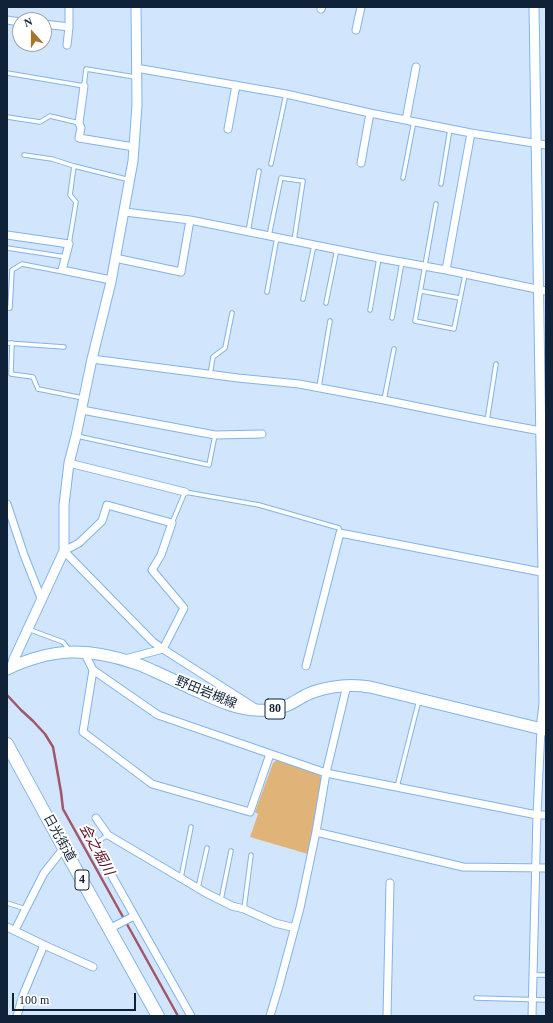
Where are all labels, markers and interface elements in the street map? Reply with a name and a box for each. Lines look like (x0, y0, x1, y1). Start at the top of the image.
north arrow (12, 12, 52, 52)
text: N (22, 15, 34, 29)
street label: 野田岩槻線 (173, 674, 239, 712)
road number: 80 (265, 699, 285, 719)
street label: 日光街道 (40, 811, 78, 865)
water label: 会之堀川 (75, 821, 117, 879)
road number: 4 (75, 870, 89, 890)
scale bar (14, 985, 138, 1011)
text: 100 m (19, 993, 49, 1007)

